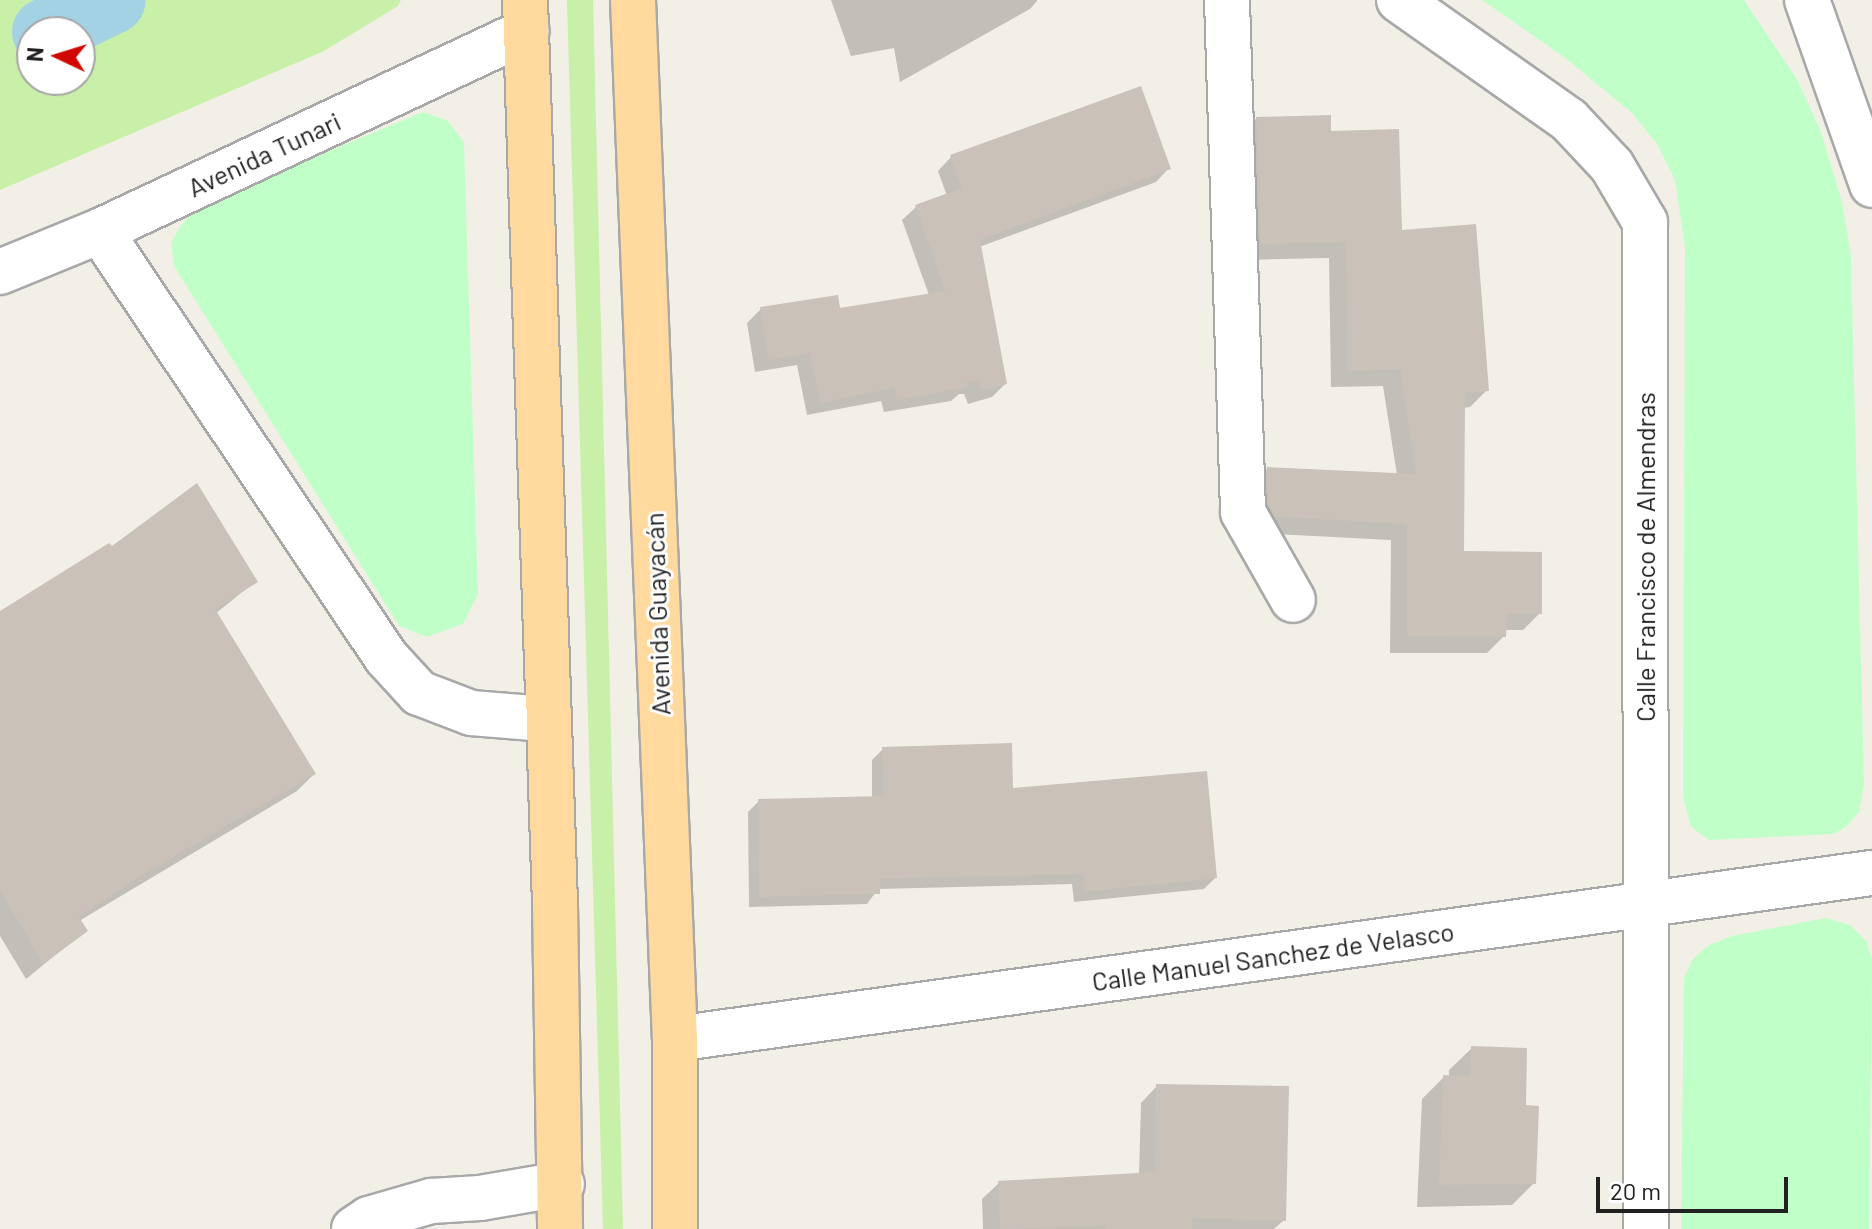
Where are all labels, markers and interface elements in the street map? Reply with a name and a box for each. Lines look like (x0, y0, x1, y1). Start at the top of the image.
north arrow (16, 16, 96, 96)
text: N (21, 46, 48, 63)
street label: Avenida Tunari (183, 105, 345, 203)
street label: Calle Francisco de Almendras (1629, 392, 1661, 722)
street label: Avenida Guayacán (638, 512, 676, 716)
street label: Calle Manuel Sanchez de Velasco (1090, 915, 1456, 997)
scale bar (1600, 1161, 1792, 1211)
text: 20 m (1610, 1176, 1661, 1205)

